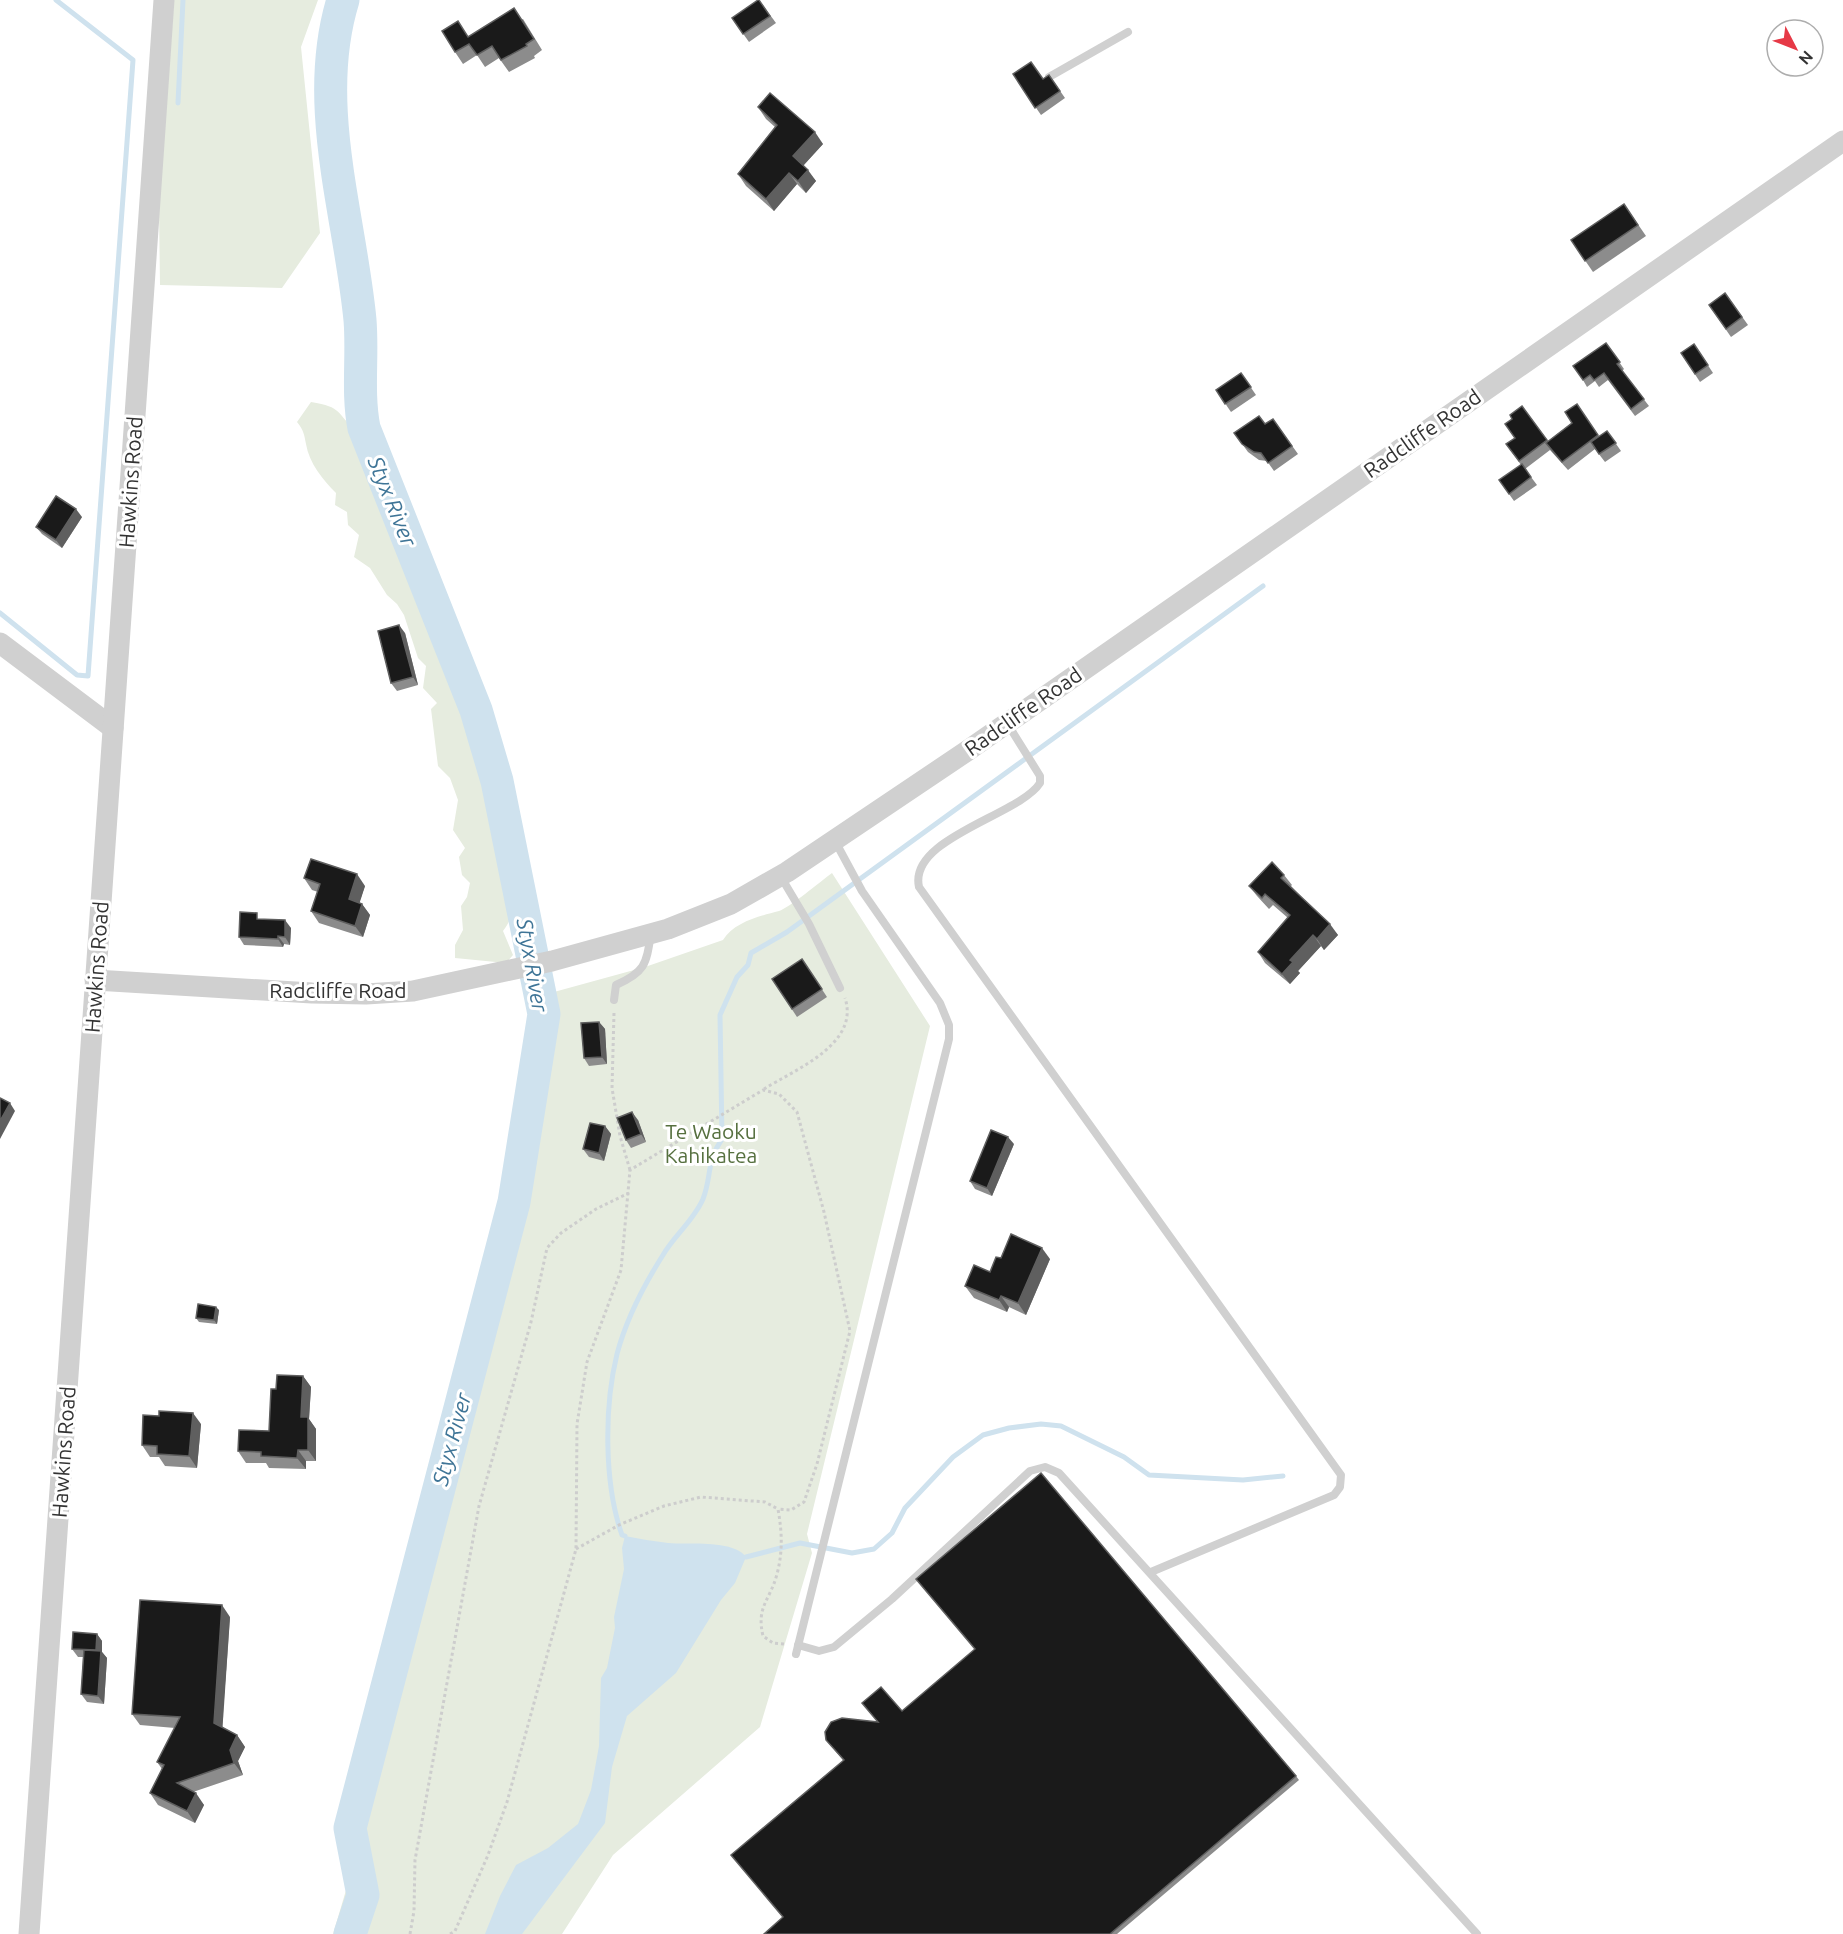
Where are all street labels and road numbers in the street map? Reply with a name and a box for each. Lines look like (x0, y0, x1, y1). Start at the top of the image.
street label: Radcliffe Road (1359, 384, 1485, 482)
street label: Hawkins Road (113, 415, 147, 549)
street label: Radcliffe Road (960, 662, 1086, 760)
street label: Hawkins Road (79, 900, 113, 1034)
street label: Radcliffe Road (269, 978, 407, 1002)
street label: Hawkins Road (46, 1385, 80, 1519)

